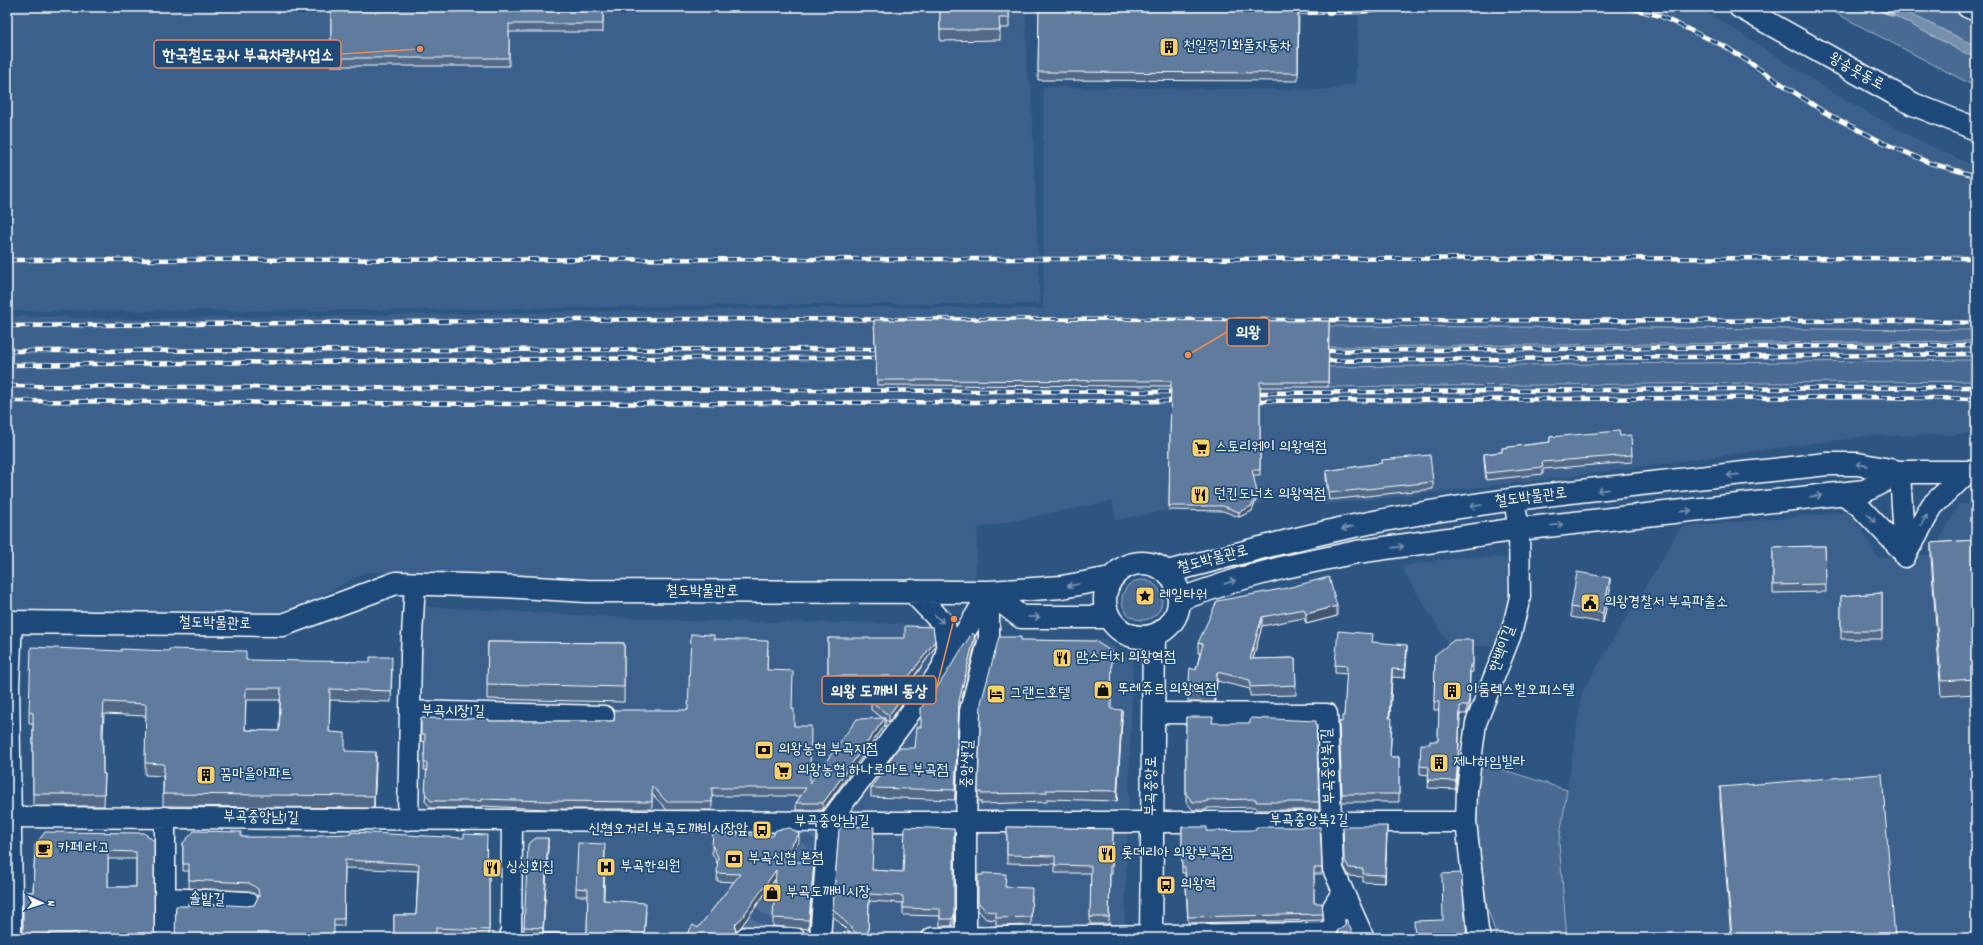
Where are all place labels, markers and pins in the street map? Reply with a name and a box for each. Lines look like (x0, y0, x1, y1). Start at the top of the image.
building icon: 천일정기화물자동차 (1158, 36, 1180, 58)
place label: 천일정기화물자동차 (1183, 36, 1292, 58)
callout: 한국철도공사 부곡차량사업소 (154, 40, 341, 68)
callout: 의왕 (1227, 318, 1269, 346)
supermarket icon: 스토리웨이 의왕역점 (1190, 437, 1212, 459)
place label: 스토리웨이 의왕역점 (1215, 437, 1327, 459)
restaurant icon: 던킨도너츠 의왕역점 (1189, 484, 1211, 506)
place label: 던킨도너츠 의왕역점 (1214, 484, 1326, 506)
place icon: 레일타워 (1134, 585, 1156, 607)
place label: 레일타워 (1159, 585, 1207, 607)
public building icon: 의왕경찰서 부곡파출소 (1579, 592, 1601, 614)
place label: 의왕경찰서 부곡파출소 (1604, 592, 1728, 614)
restaurant icon: 맘스터치 의왕역점 (1051, 647, 1073, 669)
place label: 맘스터치 의왕역점 (1076, 647, 1176, 669)
callout: 의왕 도깨비 동상 (822, 676, 936, 704)
shop icon: 뚜레쥬르 의왕역점 (1092, 679, 1114, 701)
place label: 뚜레쥬르 의왕역점 (1117, 679, 1217, 701)
building icon: 이룸렉스힐오피스텔 (1441, 680, 1463, 702)
place label: 이룸렉스힐오피스텔 (1466, 680, 1575, 702)
hotel icon: 그랜드호텔 (985, 683, 1007, 705)
place label: 그랜드호텔 (1010, 683, 1070, 705)
bank icon: 의왕농협 부곡지점 (753, 739, 775, 761)
place label: 의왕농협 부곡지점 (778, 739, 878, 761)
building icon: 제나하임빌라 (1428, 752, 1450, 774)
place label: 제나하임빌라 (1453, 752, 1525, 774)
supermarket icon: 의왕농협 하나로마트 부곡점 (772, 760, 794, 782)
place label: 의왕농협 하나로마트 부곡점 (797, 760, 949, 782)
building icon: 꿈마을아파트 (195, 764, 217, 786)
place label: 꿈마을아파트 (220, 764, 292, 786)
place label: 신협오거리.부곡도깨비시장앞 (589, 819, 748, 841)
bus stop icon: 신협오거리.부곡도깨비시장앞 (751, 819, 773, 841)
cafe icon: 카페 라고 (33, 838, 55, 860)
place label: 카페 라고 (58, 838, 110, 860)
restaurant icon: 롯데리아 의왕부곡점 (1096, 843, 1118, 865)
place label: 롯데리아 의왕부곡점 (1121, 843, 1233, 865)
bank icon: 부곡신협 본점 (723, 848, 745, 870)
place label: 부곡신협 본점 (748, 848, 824, 870)
hospital icon: 부곡한의원 (595, 856, 617, 878)
place label: 부곡한의원 (620, 856, 680, 878)
restaurant icon: 싱싱회집 (481, 857, 503, 879)
place label: 싱싱회집 (506, 857, 554, 879)
bus stop icon: 의왕역 (1155, 874, 1177, 896)
place label: 의왕역 (1180, 874, 1216, 896)
shop icon: 부곡도깨비시장 (761, 882, 783, 904)
place label: 부곡도깨비시장 (786, 882, 871, 904)

